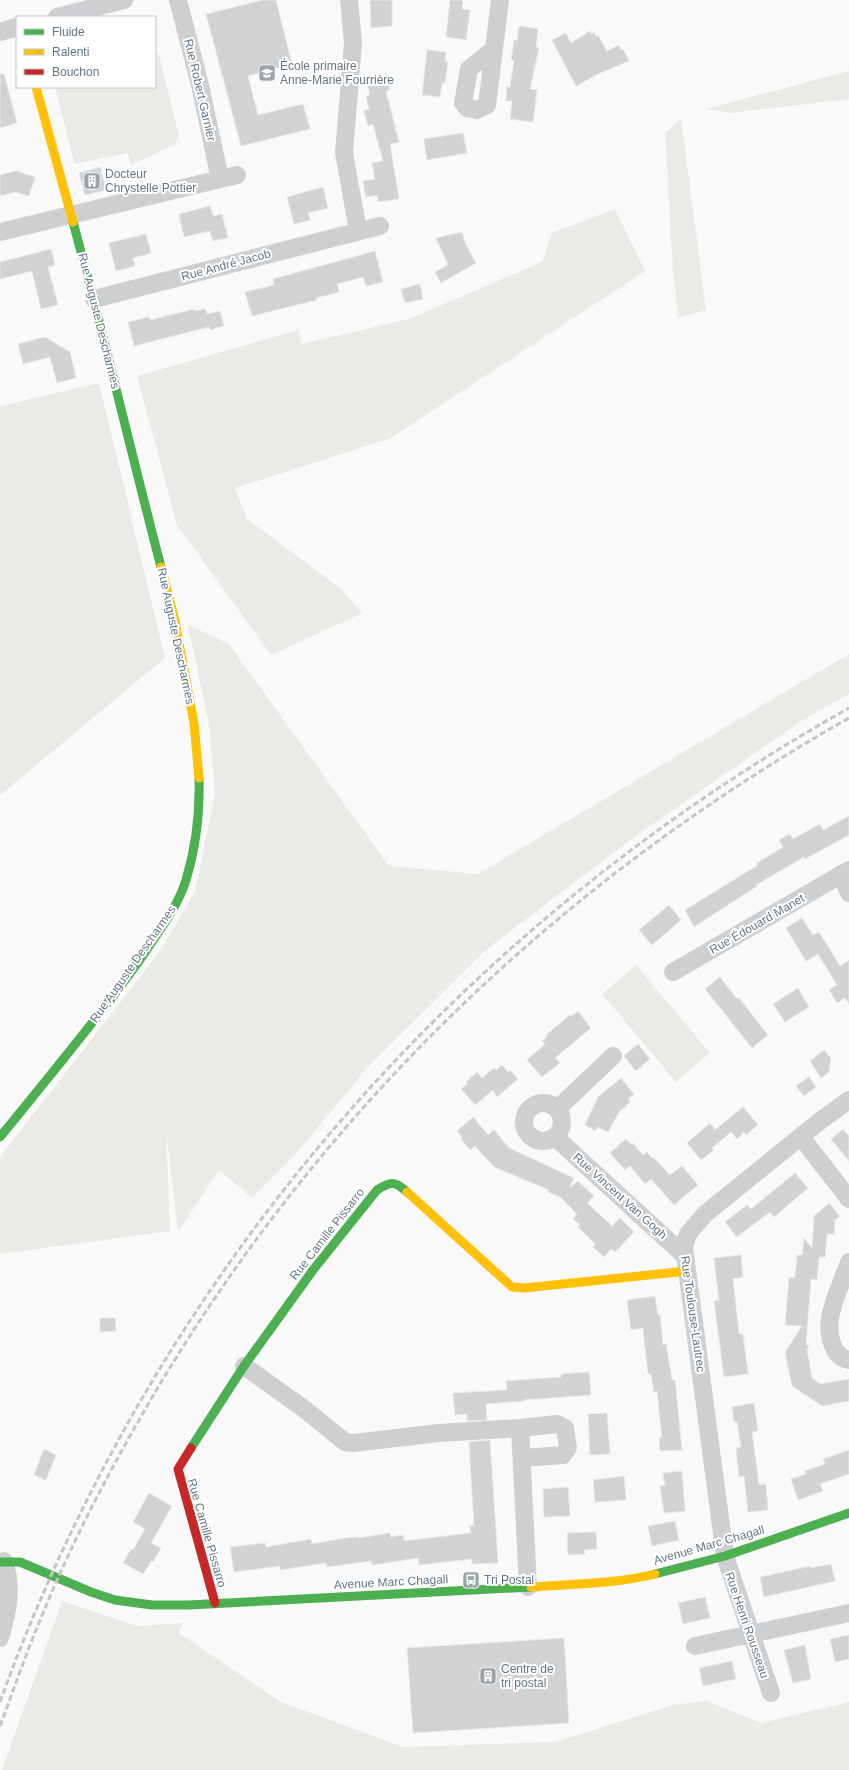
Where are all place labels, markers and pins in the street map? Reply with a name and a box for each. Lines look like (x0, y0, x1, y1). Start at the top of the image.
place label: École primaire Anne-Marie Fourrière (280, 58, 394, 87)
school or university icon: École primaire Anne-Marie Fourrière (257, 63, 277, 83)
place label: Docteur Chrystelle Pottier (105, 167, 196, 195)
building icon: Docteur Chrystelle Pottier (82, 171, 102, 191)
bus stop icon: Tri Postal (461, 1570, 481, 1590)
place label: Tri Postal (484, 1573, 534, 1587)
place label: Centre de tri postal (501, 1662, 554, 1690)
building icon: Centre de tri postal (478, 1666, 498, 1686)

